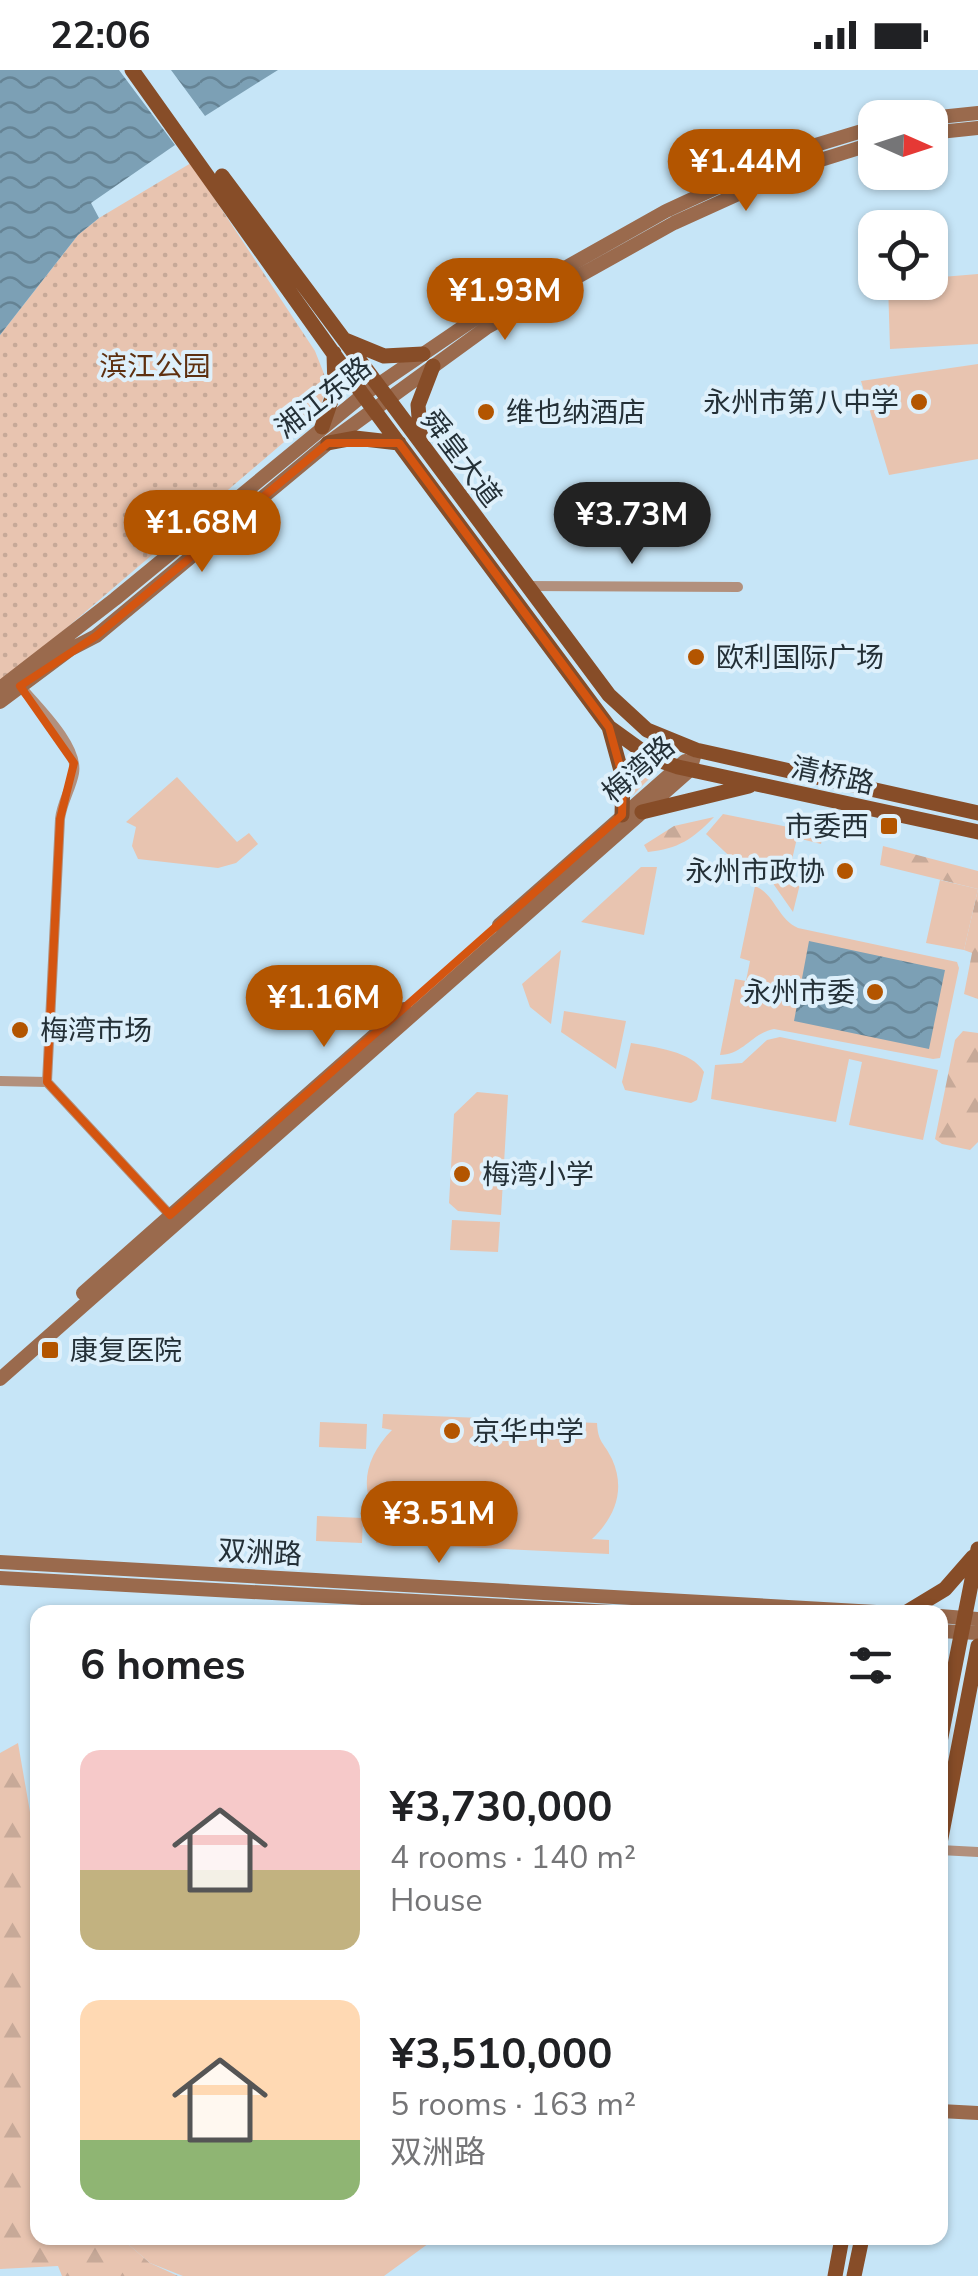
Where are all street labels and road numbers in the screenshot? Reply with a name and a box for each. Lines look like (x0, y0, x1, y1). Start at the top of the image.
street label: 湘江东路 (268, 348, 379, 447)
street label: 舜皇大道 (412, 402, 510, 515)
street label: 梅湾路 (594, 728, 683, 812)
street label: 清桥路 (788, 749, 878, 803)
street label: 双洲路 (217, 1532, 303, 1574)

